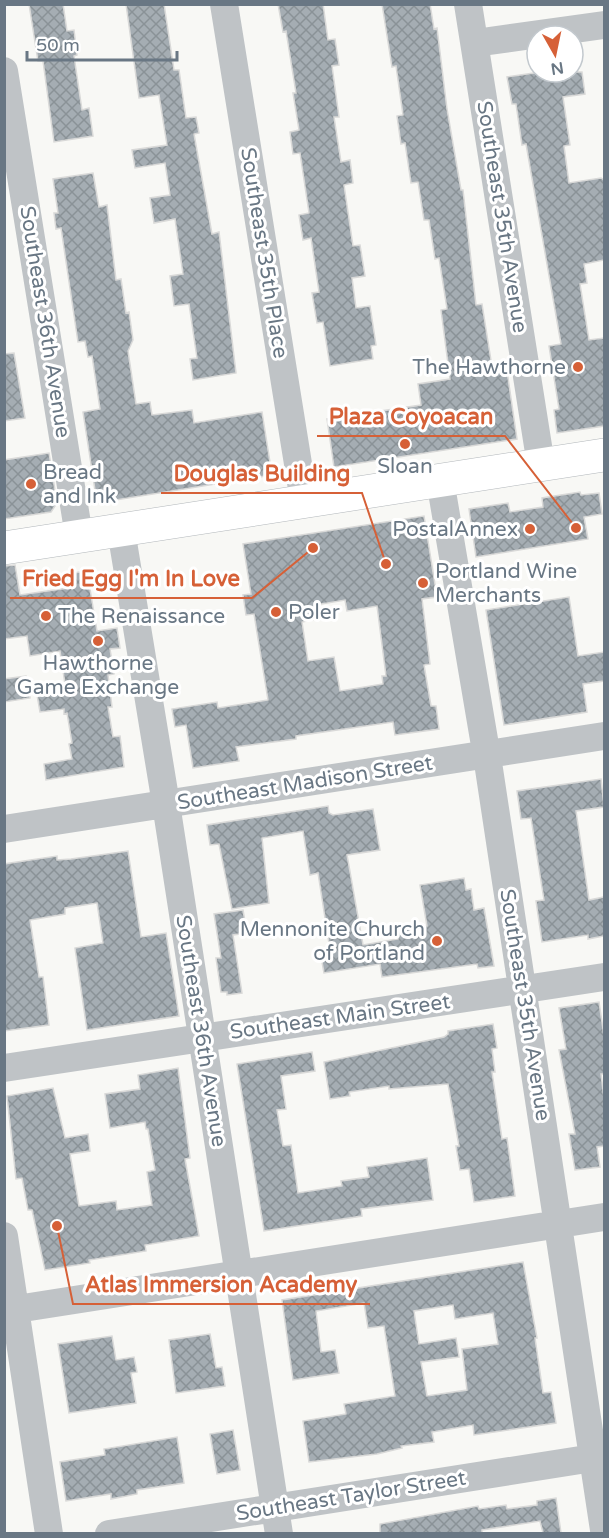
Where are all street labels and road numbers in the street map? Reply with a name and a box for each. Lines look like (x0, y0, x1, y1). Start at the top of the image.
street label: Southeast 35th Avenue (471, 99, 533, 335)
street label: Southeast 35th Place (235, 146, 293, 360)
street label: Southeast 36th Avenue (14, 204, 76, 440)
street label: Southeast Madison Street (176, 750, 434, 816)
street label: Southeast 35th Avenue (494, 887, 556, 1123)
street label: Southeast 36th Avenue (170, 913, 232, 1149)
street label: Southeast Main Street (228, 989, 452, 1045)
street label: Southeast Taylor Street (234, 1466, 468, 1526)

